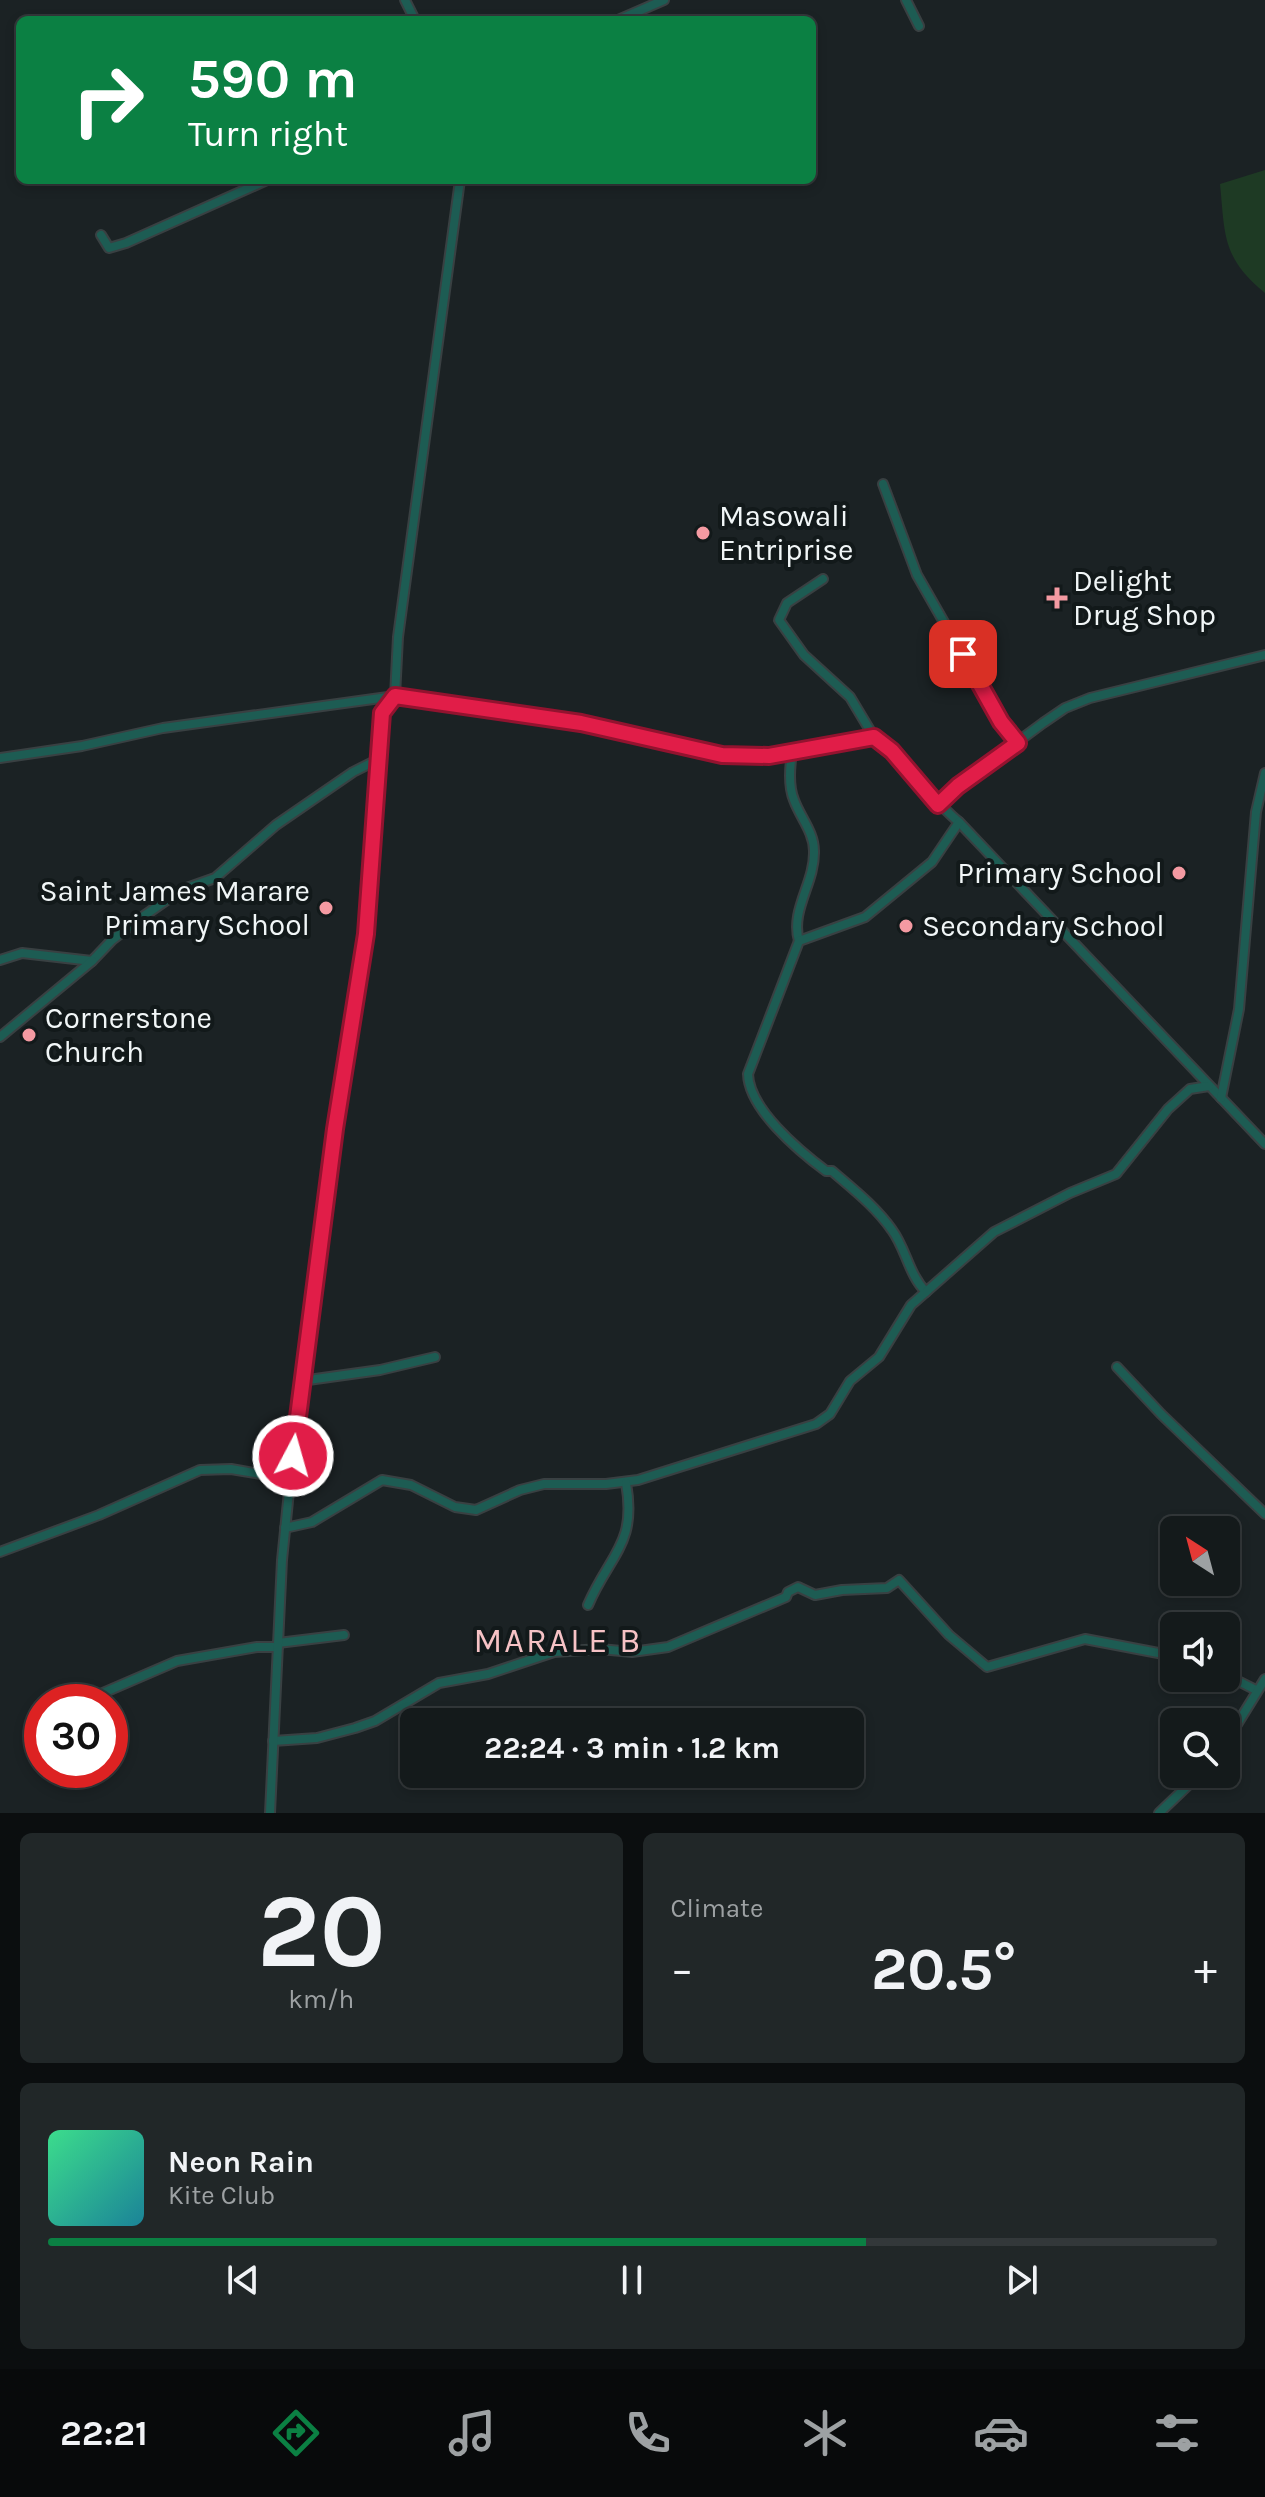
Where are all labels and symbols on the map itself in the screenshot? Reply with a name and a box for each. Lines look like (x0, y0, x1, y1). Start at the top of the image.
place label: Masowali Entriprise (719, 498, 854, 568)
marker: Masowali Entriprise (694, 524, 712, 542)
place label: Delight Drug Shop (1073, 563, 1216, 633)
marker: Delight Drug Shop (1048, 589, 1066, 607)
pin (929, 620, 997, 688)
place label: Primary School (957, 855, 1163, 891)
marker: Primary School (1170, 864, 1188, 882)
place label: Saint James Marare Primary School (39, 873, 310, 943)
marker: Saint James Marare Primary School (317, 899, 335, 917)
place label: Secondary School (922, 908, 1165, 944)
marker: Secondary School (897, 917, 915, 935)
place label: Cornerstone Church (45, 1000, 212, 1070)
marker: Cornerstone Church (20, 1026, 38, 1044)
position arrow (251, 1414, 335, 1498)
north arrow (1160, 1516, 1240, 1596)
district label: MARALE B (474, 1621, 642, 1661)
speed limit sign: 30 (24, 1684, 128, 1788)

